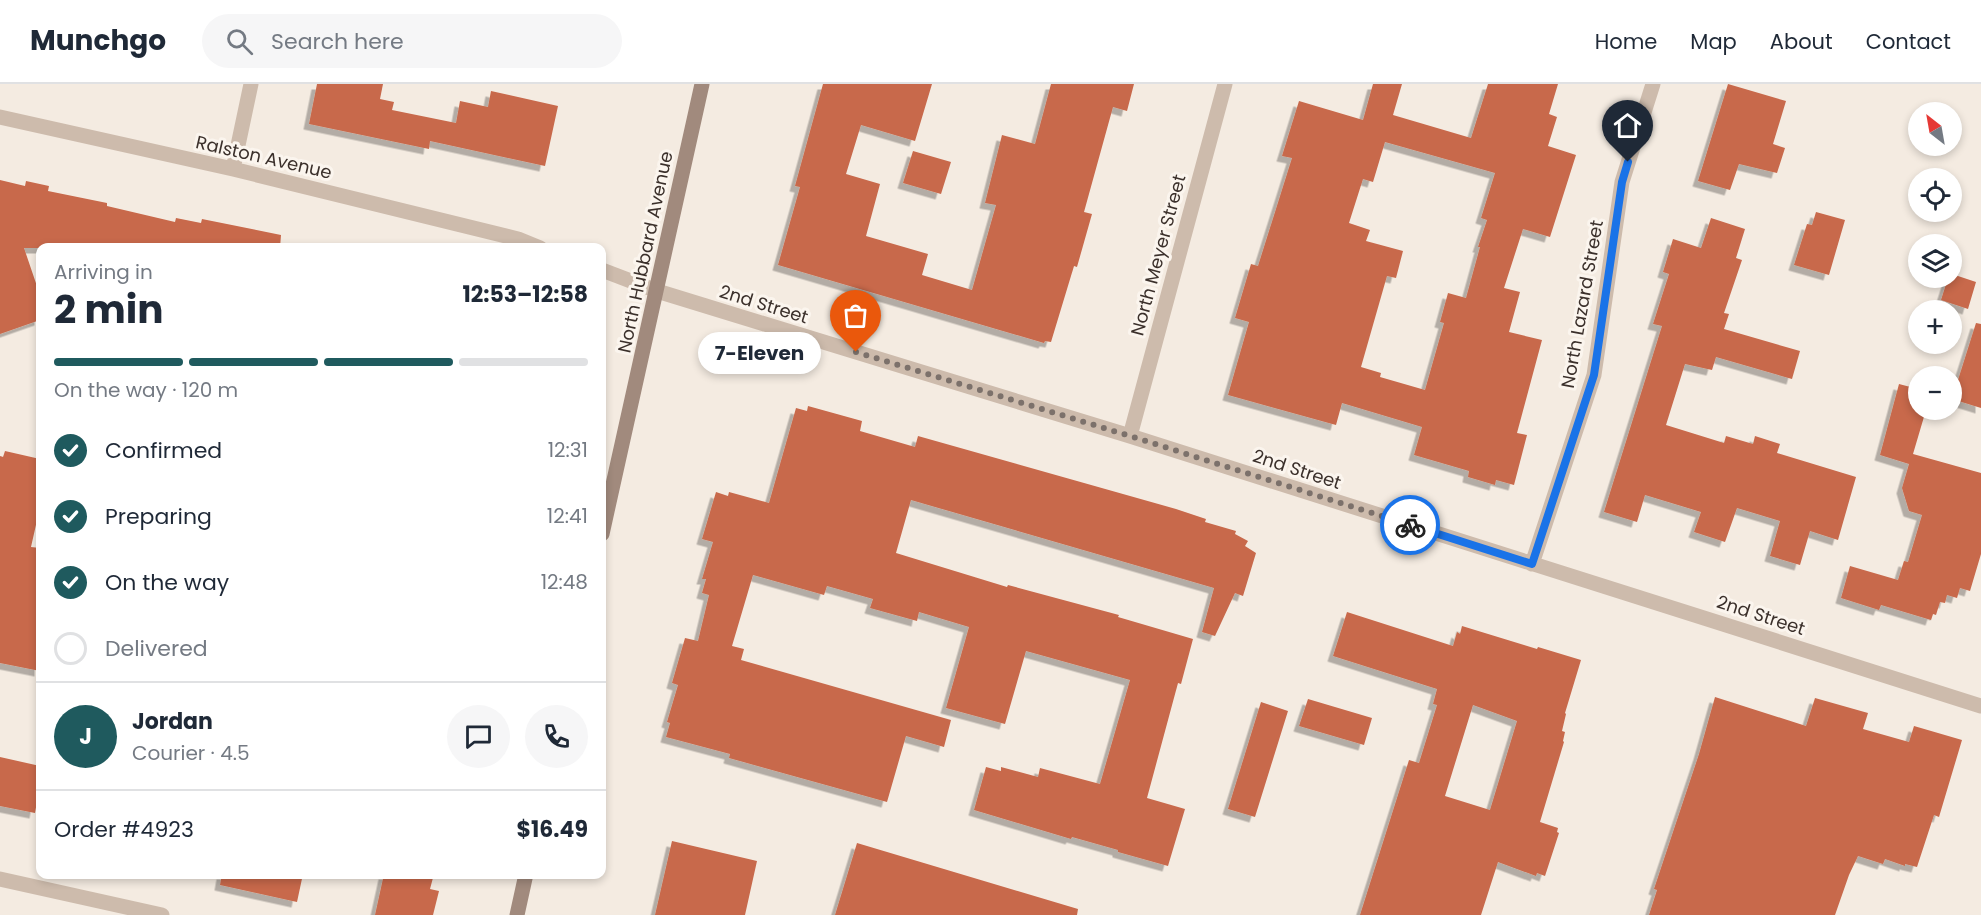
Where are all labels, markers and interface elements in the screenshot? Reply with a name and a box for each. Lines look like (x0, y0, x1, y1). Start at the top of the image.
search box (202, 14, 622, 68)
text: Munchgo (30, 21, 166, 60)
icon: search (223, 25, 256, 58)
text: Search here (271, 26, 404, 57)
text: Home (1595, 27, 1657, 56)
text: Map (1690, 27, 1737, 56)
text: About (1770, 27, 1833, 56)
text: Contact (1866, 27, 1951, 56)
pin (1602, 100, 1653, 162)
north arrow (1908, 102, 1962, 156)
map controls (1908, 102, 1962, 420)
icon: home (1611, 109, 1644, 142)
street label: Ralston Avenue (193, 129, 335, 185)
street label: North Hubbard Avenue (611, 149, 679, 355)
button: locate (1908, 168, 1962, 222)
street label: North Meyer Street (1124, 172, 1192, 338)
street label: North Lazard Street (1555, 218, 1609, 390)
button: layers (1908, 234, 1962, 288)
text: Arriving in (54, 258, 153, 286)
text: 12:53–12:58 (462, 279, 588, 310)
street label: 2nd Street (717, 279, 811, 329)
text: 2 min (54, 282, 164, 337)
pin (830, 290, 881, 352)
icon: bag (839, 299, 872, 332)
button: + (1908, 300, 1962, 354)
callout: 7-Eleven (697, 331, 820, 373)
text: 7-Eleven (715, 339, 804, 367)
button: − (1908, 366, 1962, 420)
text: On the way · 120 m (54, 376, 238, 404)
icon: check (54, 434, 87, 467)
text: Confirmed (105, 435, 222, 466)
text: 12:31 (548, 436, 588, 464)
street label: 2nd Street (1250, 443, 1344, 495)
courier (1380, 495, 1440, 555)
icon: check (54, 500, 87, 533)
text: Preparing (105, 501, 212, 532)
text: 12:41 (547, 502, 588, 530)
icon: bike (1394, 509, 1427, 542)
icon: check (54, 566, 87, 599)
text: On the way (105, 567, 229, 598)
text: 12:48 (541, 568, 588, 596)
street label: 2nd Street (1714, 589, 1808, 641)
text: Delivered (105, 633, 208, 664)
button: chat (447, 705, 510, 768)
button: phone (525, 705, 588, 768)
text: Jordan (132, 706, 213, 737)
text: J (79, 721, 92, 752)
text: Courier · 4.5 (132, 739, 250, 767)
text: Order #4923 (54, 814, 194, 845)
text: $16.49 (517, 814, 588, 845)

